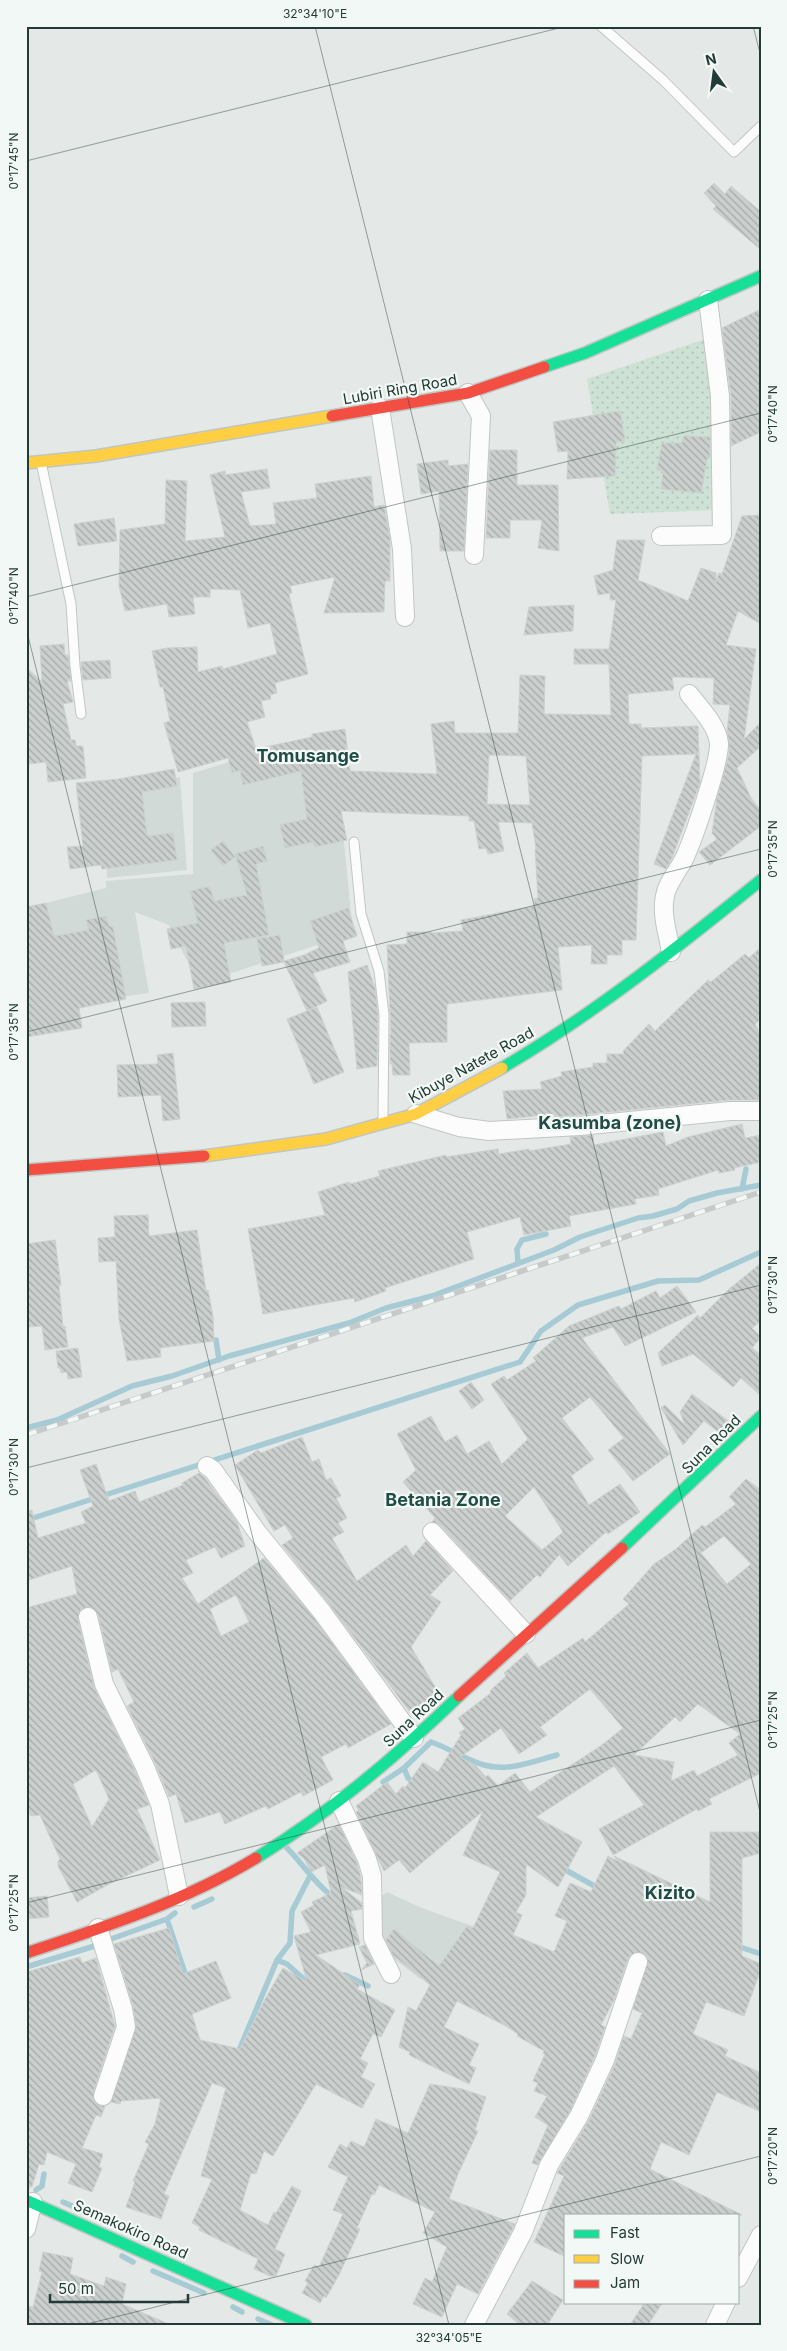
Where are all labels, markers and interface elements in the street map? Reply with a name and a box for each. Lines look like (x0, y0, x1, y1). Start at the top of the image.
text: 32°34'10"E (283, 6, 347, 21)
north arrow (690, 48, 740, 98)
text: N (704, 49, 718, 68)
text: 0°17'45"N (6, 132, 21, 190)
street label: Lubiri Ring Road (341, 370, 459, 408)
text: 0°17'40"N (765, 385, 780, 443)
text: 0°17'40"N (6, 567, 21, 625)
district label: Tomusange (256, 745, 360, 766)
text: 0°17'35"N (765, 820, 780, 878)
text: 0°17'35"N (6, 1003, 21, 1061)
street label: Kibuye Natete Road (405, 1023, 537, 1107)
district label: Kasumba (zone) (538, 1112, 682, 1133)
text: 0°17'30"N (765, 1256, 780, 1314)
street label: Suna Road (677, 1410, 745, 1478)
text: 0°17'30"N (6, 1438, 21, 1496)
district label: Betania Zone (385, 1489, 501, 1510)
street label: Suna Road (379, 1685, 447, 1751)
text: 0°17'25"N (765, 1691, 780, 1749)
text: 0°17'25"N (6, 1874, 21, 1932)
district label: Kizito (645, 1882, 695, 1903)
text: 0°17'20"N (765, 2127, 780, 2185)
street label: Semakokiro Road (71, 2195, 191, 2263)
legend (564, 2214, 740, 2304)
text: Fast (610, 2223, 640, 2242)
text: Slow (610, 2249, 644, 2268)
scale bar (50, 2271, 188, 2303)
text: Jam (610, 2273, 640, 2292)
text: 50 m (58, 2279, 94, 2298)
text: 32°34'05"E (416, 2330, 482, 2345)

